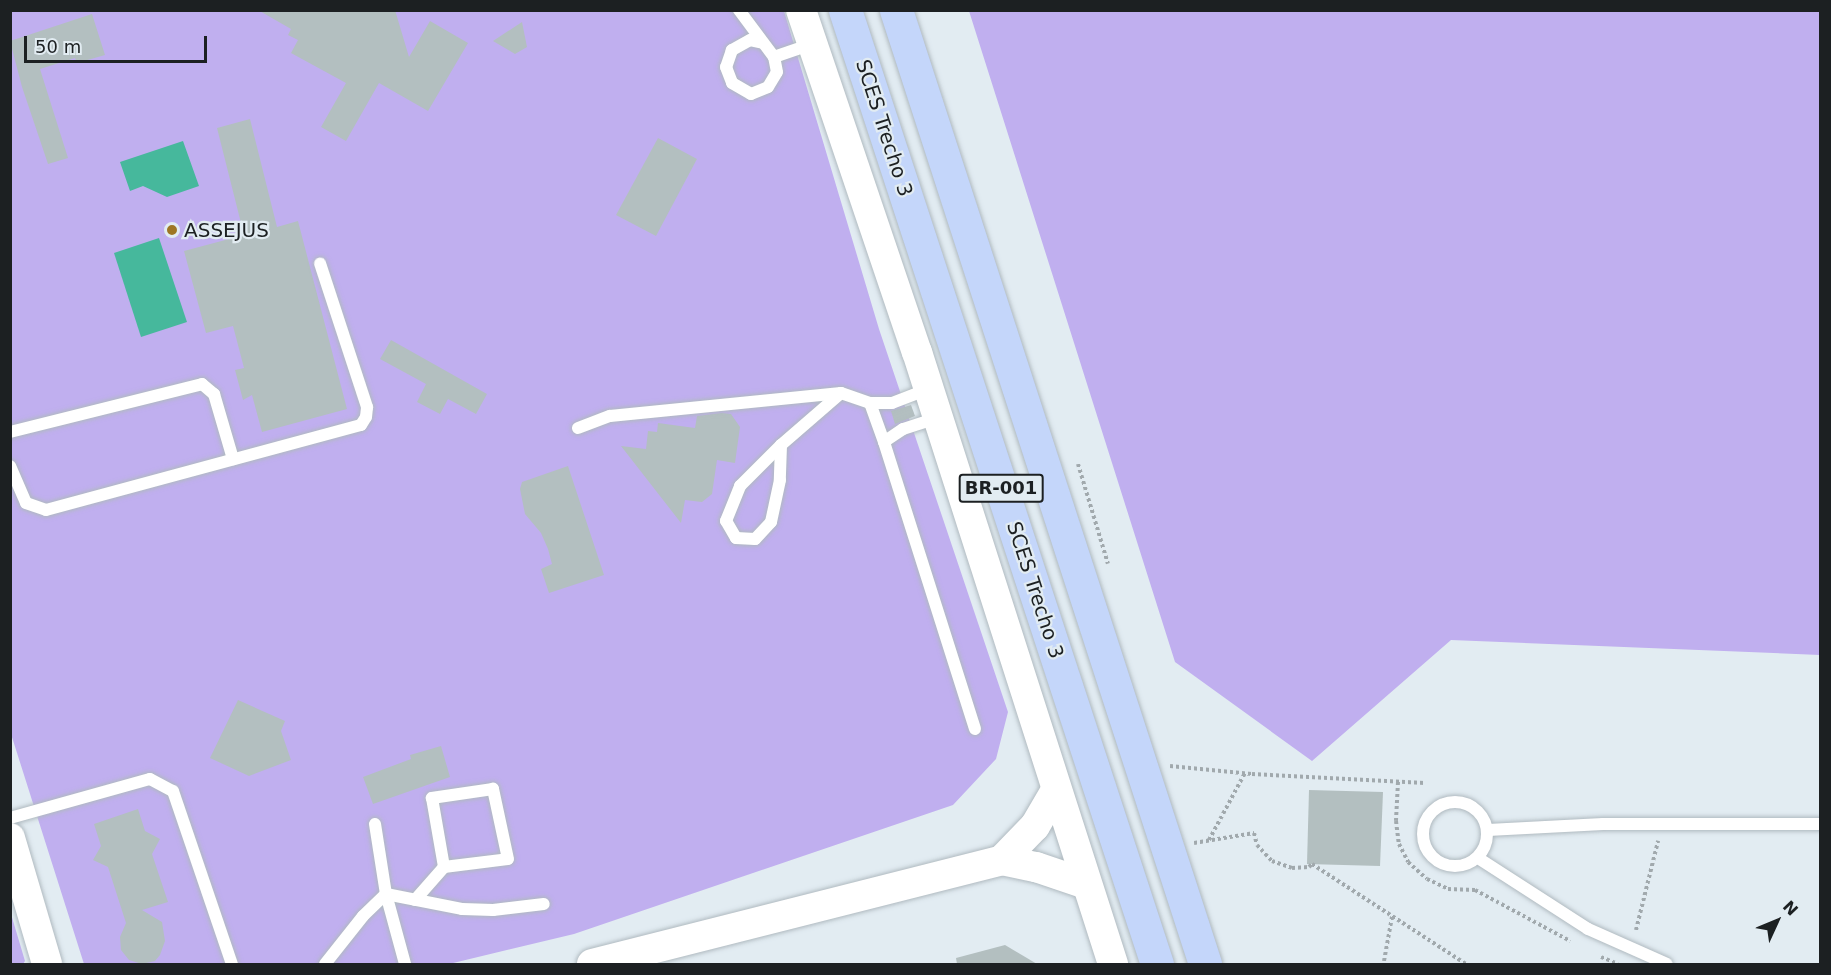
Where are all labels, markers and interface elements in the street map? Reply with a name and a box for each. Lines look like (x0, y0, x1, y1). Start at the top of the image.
scale bar (27, 24, 210, 62)
text: 50 m (35, 36, 81, 57)
street label: SCES Trecho 3 (851, 56, 917, 200)
place label: ASSEJUS (184, 218, 269, 242)
marker: ASSEJUS (165, 223, 179, 237)
road number: BR-001 (958, 473, 1044, 503)
street label: SCES Trecho 3 (1002, 518, 1068, 662)
north arrow (1747, 891, 1807, 951)
text: N (1779, 897, 1802, 920)

